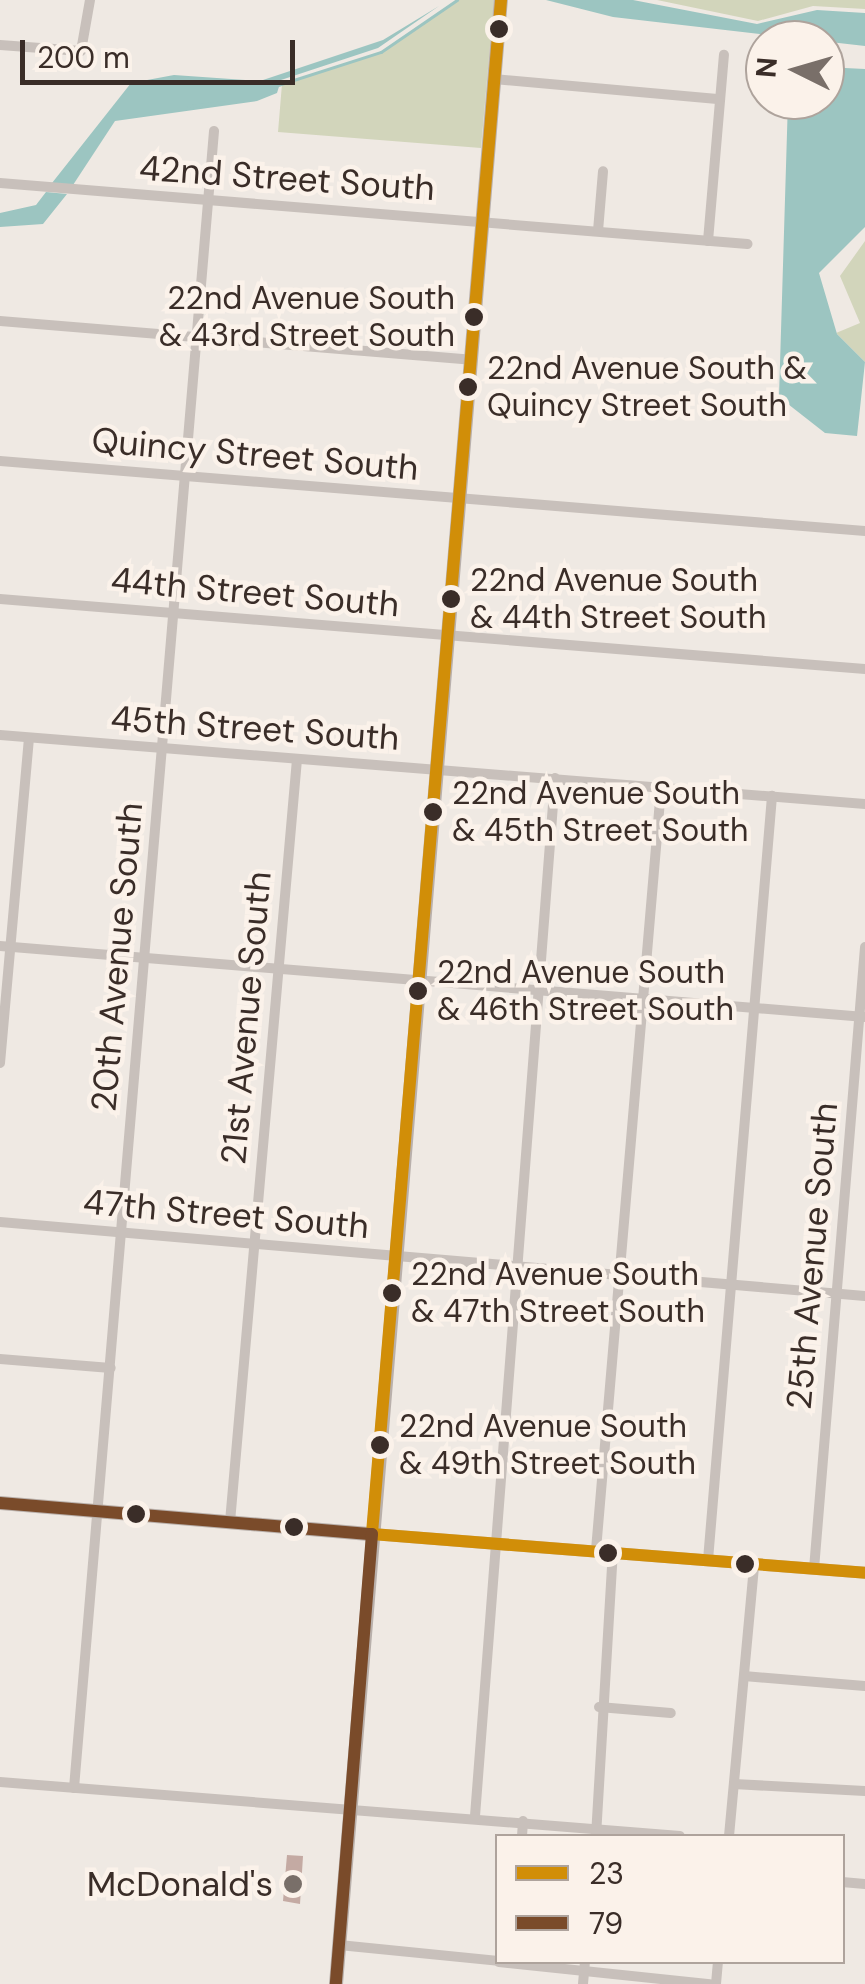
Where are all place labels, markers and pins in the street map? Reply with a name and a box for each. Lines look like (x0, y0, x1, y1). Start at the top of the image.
unlabelled marker (489, 19, 509, 39)
place label: 22nd Avenue South & 43rd Street South (159, 280, 455, 355)
marker: 22nd Avenue South & 43rd Street South (464, 307, 484, 327)
place label: 22nd Avenue South & Quincy Street South (487, 350, 807, 425)
marker: 22nd Avenue South & Quincy Street South (458, 377, 478, 397)
place label: 22nd Avenue South & 44th Street South (470, 562, 766, 637)
marker: 22nd Avenue South & 44th Street South (441, 589, 461, 609)
place label: 22nd Avenue South & 45th Street South (452, 775, 748, 850)
marker: 22nd Avenue South & 45th Street South (423, 802, 443, 822)
place label: 22nd Avenue South & 46th Street South (437, 954, 734, 1029)
marker: 22nd Avenue South & 46th Street South (408, 981, 428, 1001)
place label: 22nd Avenue South & 47th Street South (411, 1256, 705, 1331)
marker: 22nd Avenue South & 47th Street South (382, 1283, 402, 1303)
place label: 22nd Avenue South & 49th Street South (399, 1408, 696, 1483)
marker: 22nd Avenue South & 49th Street South (370, 1435, 390, 1455)
unlabelled marker (126, 1504, 146, 1524)
unlabelled marker (284, 1517, 304, 1537)
unlabelled marker (598, 1543, 618, 1563)
unlabelled marker (735, 1554, 755, 1574)
place label: McDonald's (87, 1863, 273, 1905)
marker: McDonald's (282, 1873, 304, 1895)

